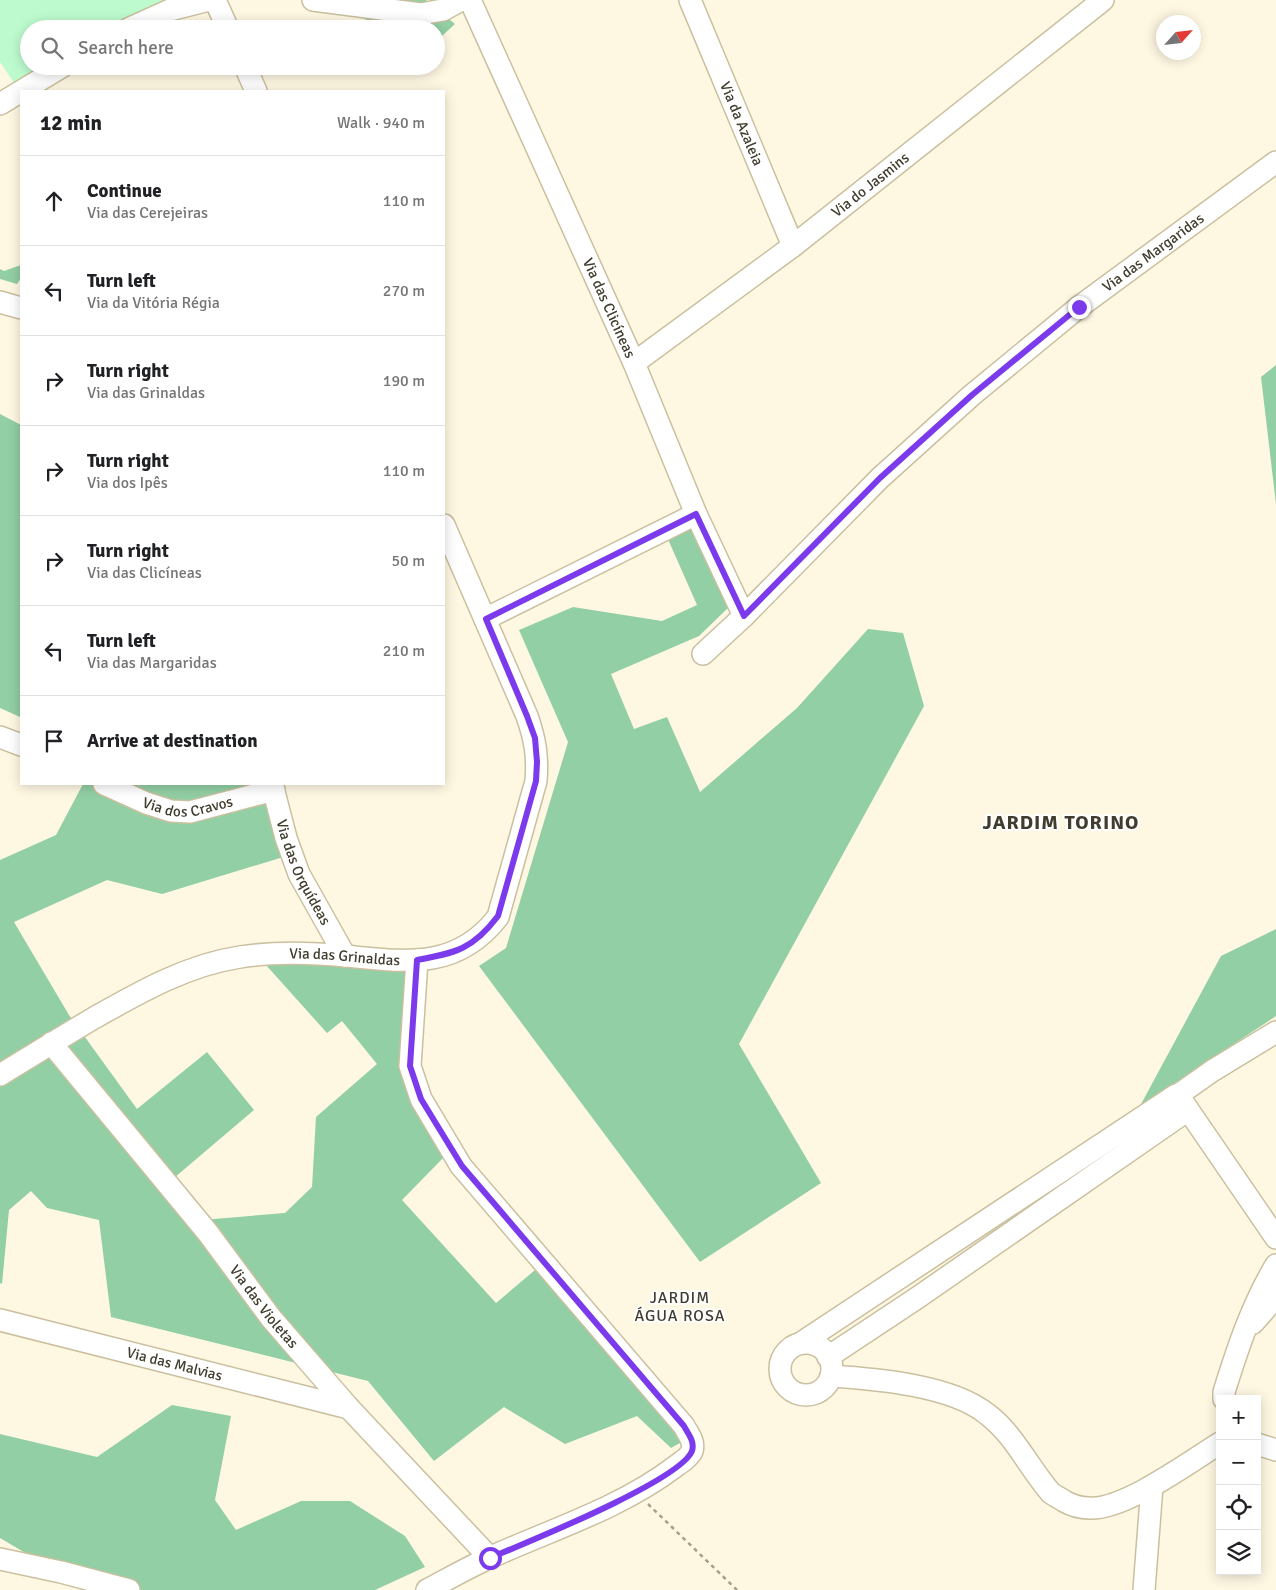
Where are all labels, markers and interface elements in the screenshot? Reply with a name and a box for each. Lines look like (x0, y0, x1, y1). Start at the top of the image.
north arrow (1156, 15, 1201, 60)
search box (20, 20, 445, 75)
icon: search (38, 34, 66, 62)
text: Search here (78, 36, 174, 60)
street label: Via da Azaleia (716, 79, 767, 168)
text: 12 min (40, 110, 102, 136)
text: Walk · 940 m (337, 113, 425, 133)
street label: Via do Jasmins (828, 148, 913, 221)
text: Continue (87, 179, 162, 203)
icon: ahead (40, 187, 68, 215)
text: 110 m (383, 191, 425, 211)
text: Via das Cerejeiras (87, 203, 208, 223)
street label: Via das Margaridas (1099, 209, 1208, 296)
street label: Via das Clicíneas (579, 255, 640, 361)
text: Turn left (87, 269, 156, 293)
icon: left (40, 277, 68, 305)
text: 270 m (383, 281, 425, 301)
text: Via da Vitória Régia (87, 293, 220, 313)
route end (1068, 296, 1091, 319)
text: Turn right (87, 359, 169, 383)
icon: right (40, 367, 68, 395)
text: 190 m (383, 371, 425, 391)
text: Via das Grinaldas (87, 383, 205, 403)
text: Turn right (87, 449, 169, 473)
icon: right (40, 457, 68, 485)
text: 110 m (383, 461, 425, 481)
text: Via dos Ipês (87, 473, 168, 493)
text: Turn right (87, 539, 169, 563)
icon: right (40, 547, 68, 575)
text: 50 m (391, 551, 425, 571)
text: Via das Clicíneas (87, 563, 202, 583)
text: Turn left (87, 629, 156, 653)
icon: left (40, 637, 68, 665)
text: 210 m (383, 641, 425, 661)
text: Via das Margaridas (87, 653, 217, 673)
icon: arrive (40, 727, 68, 755)
text: Arrive at destination (87, 729, 258, 753)
street label: Via dos Cravos (140, 792, 235, 821)
district label: JARDIM TORINO (983, 810, 1139, 835)
street label: Via das Orquídeas (273, 817, 335, 929)
street label: Via das Grinaldas (289, 944, 401, 969)
street label: Via das Violetas (226, 1261, 302, 1352)
district label: JARDIM ÁGUA ROSA (634, 1288, 726, 1326)
street label: Via das Malvias (125, 1343, 225, 1385)
map controls (1216, 1395, 1261, 1575)
button: + (1216, 1395, 1261, 1440)
button: − (1216, 1440, 1261, 1485)
button: locate (1216, 1485, 1261, 1530)
button: layers (1216, 1530, 1261, 1575)
route start (479, 1547, 502, 1570)

